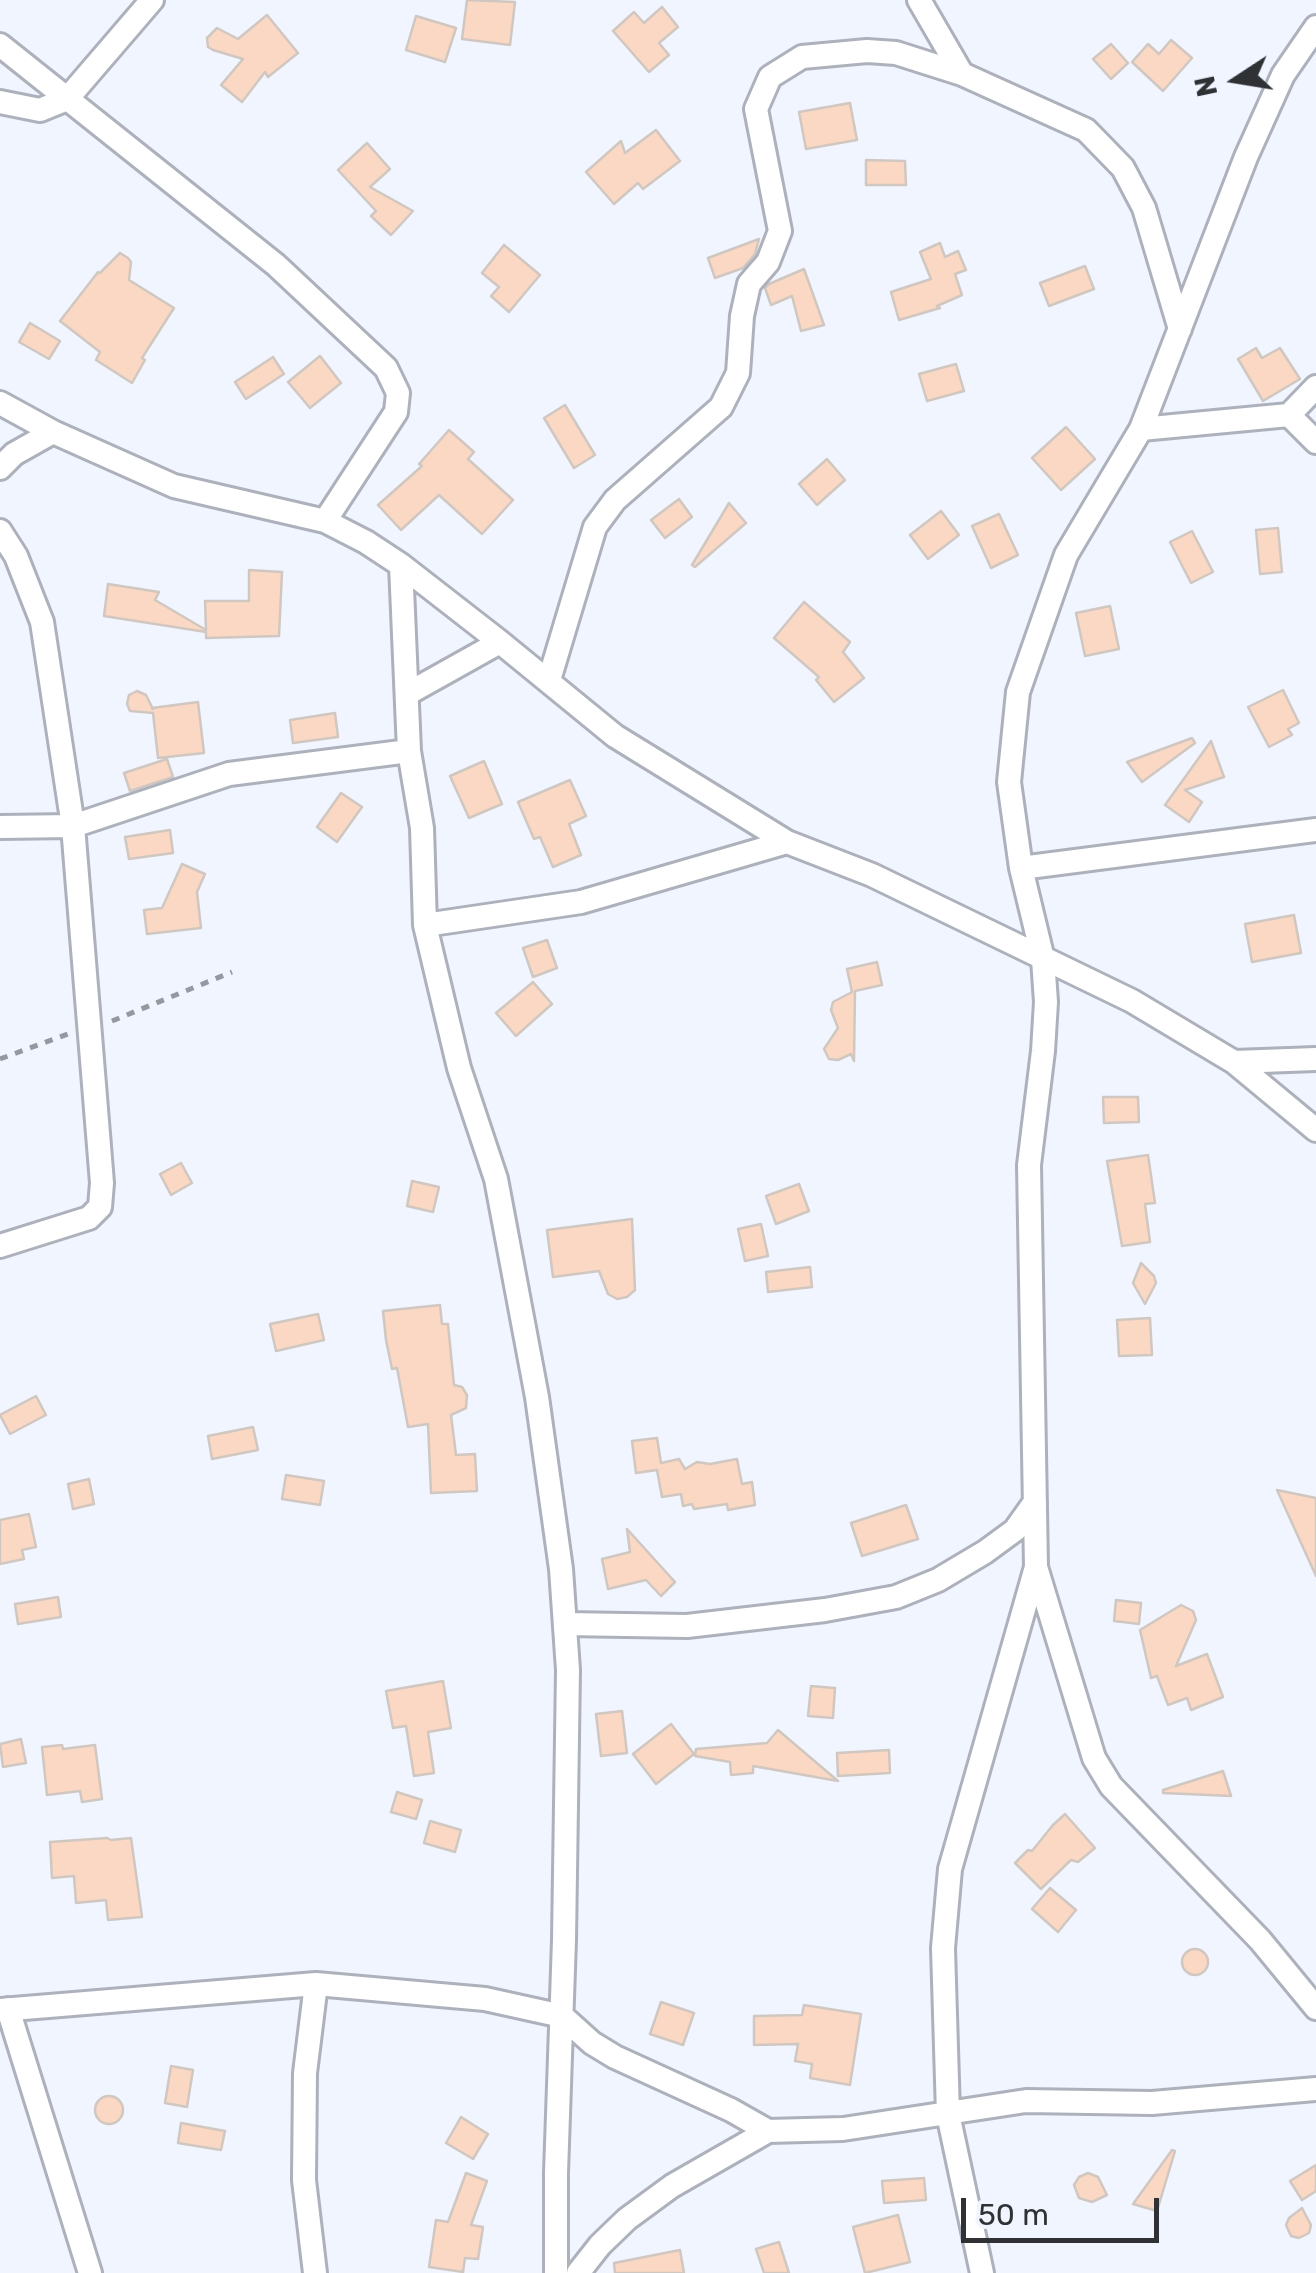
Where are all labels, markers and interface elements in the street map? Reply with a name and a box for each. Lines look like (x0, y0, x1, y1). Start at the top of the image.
north arrow (1186, 30, 1286, 130)
text: N (1188, 73, 1224, 100)
scale bar (966, 2178, 1164, 2240)
text: 50 m (978, 2197, 1049, 2233)

